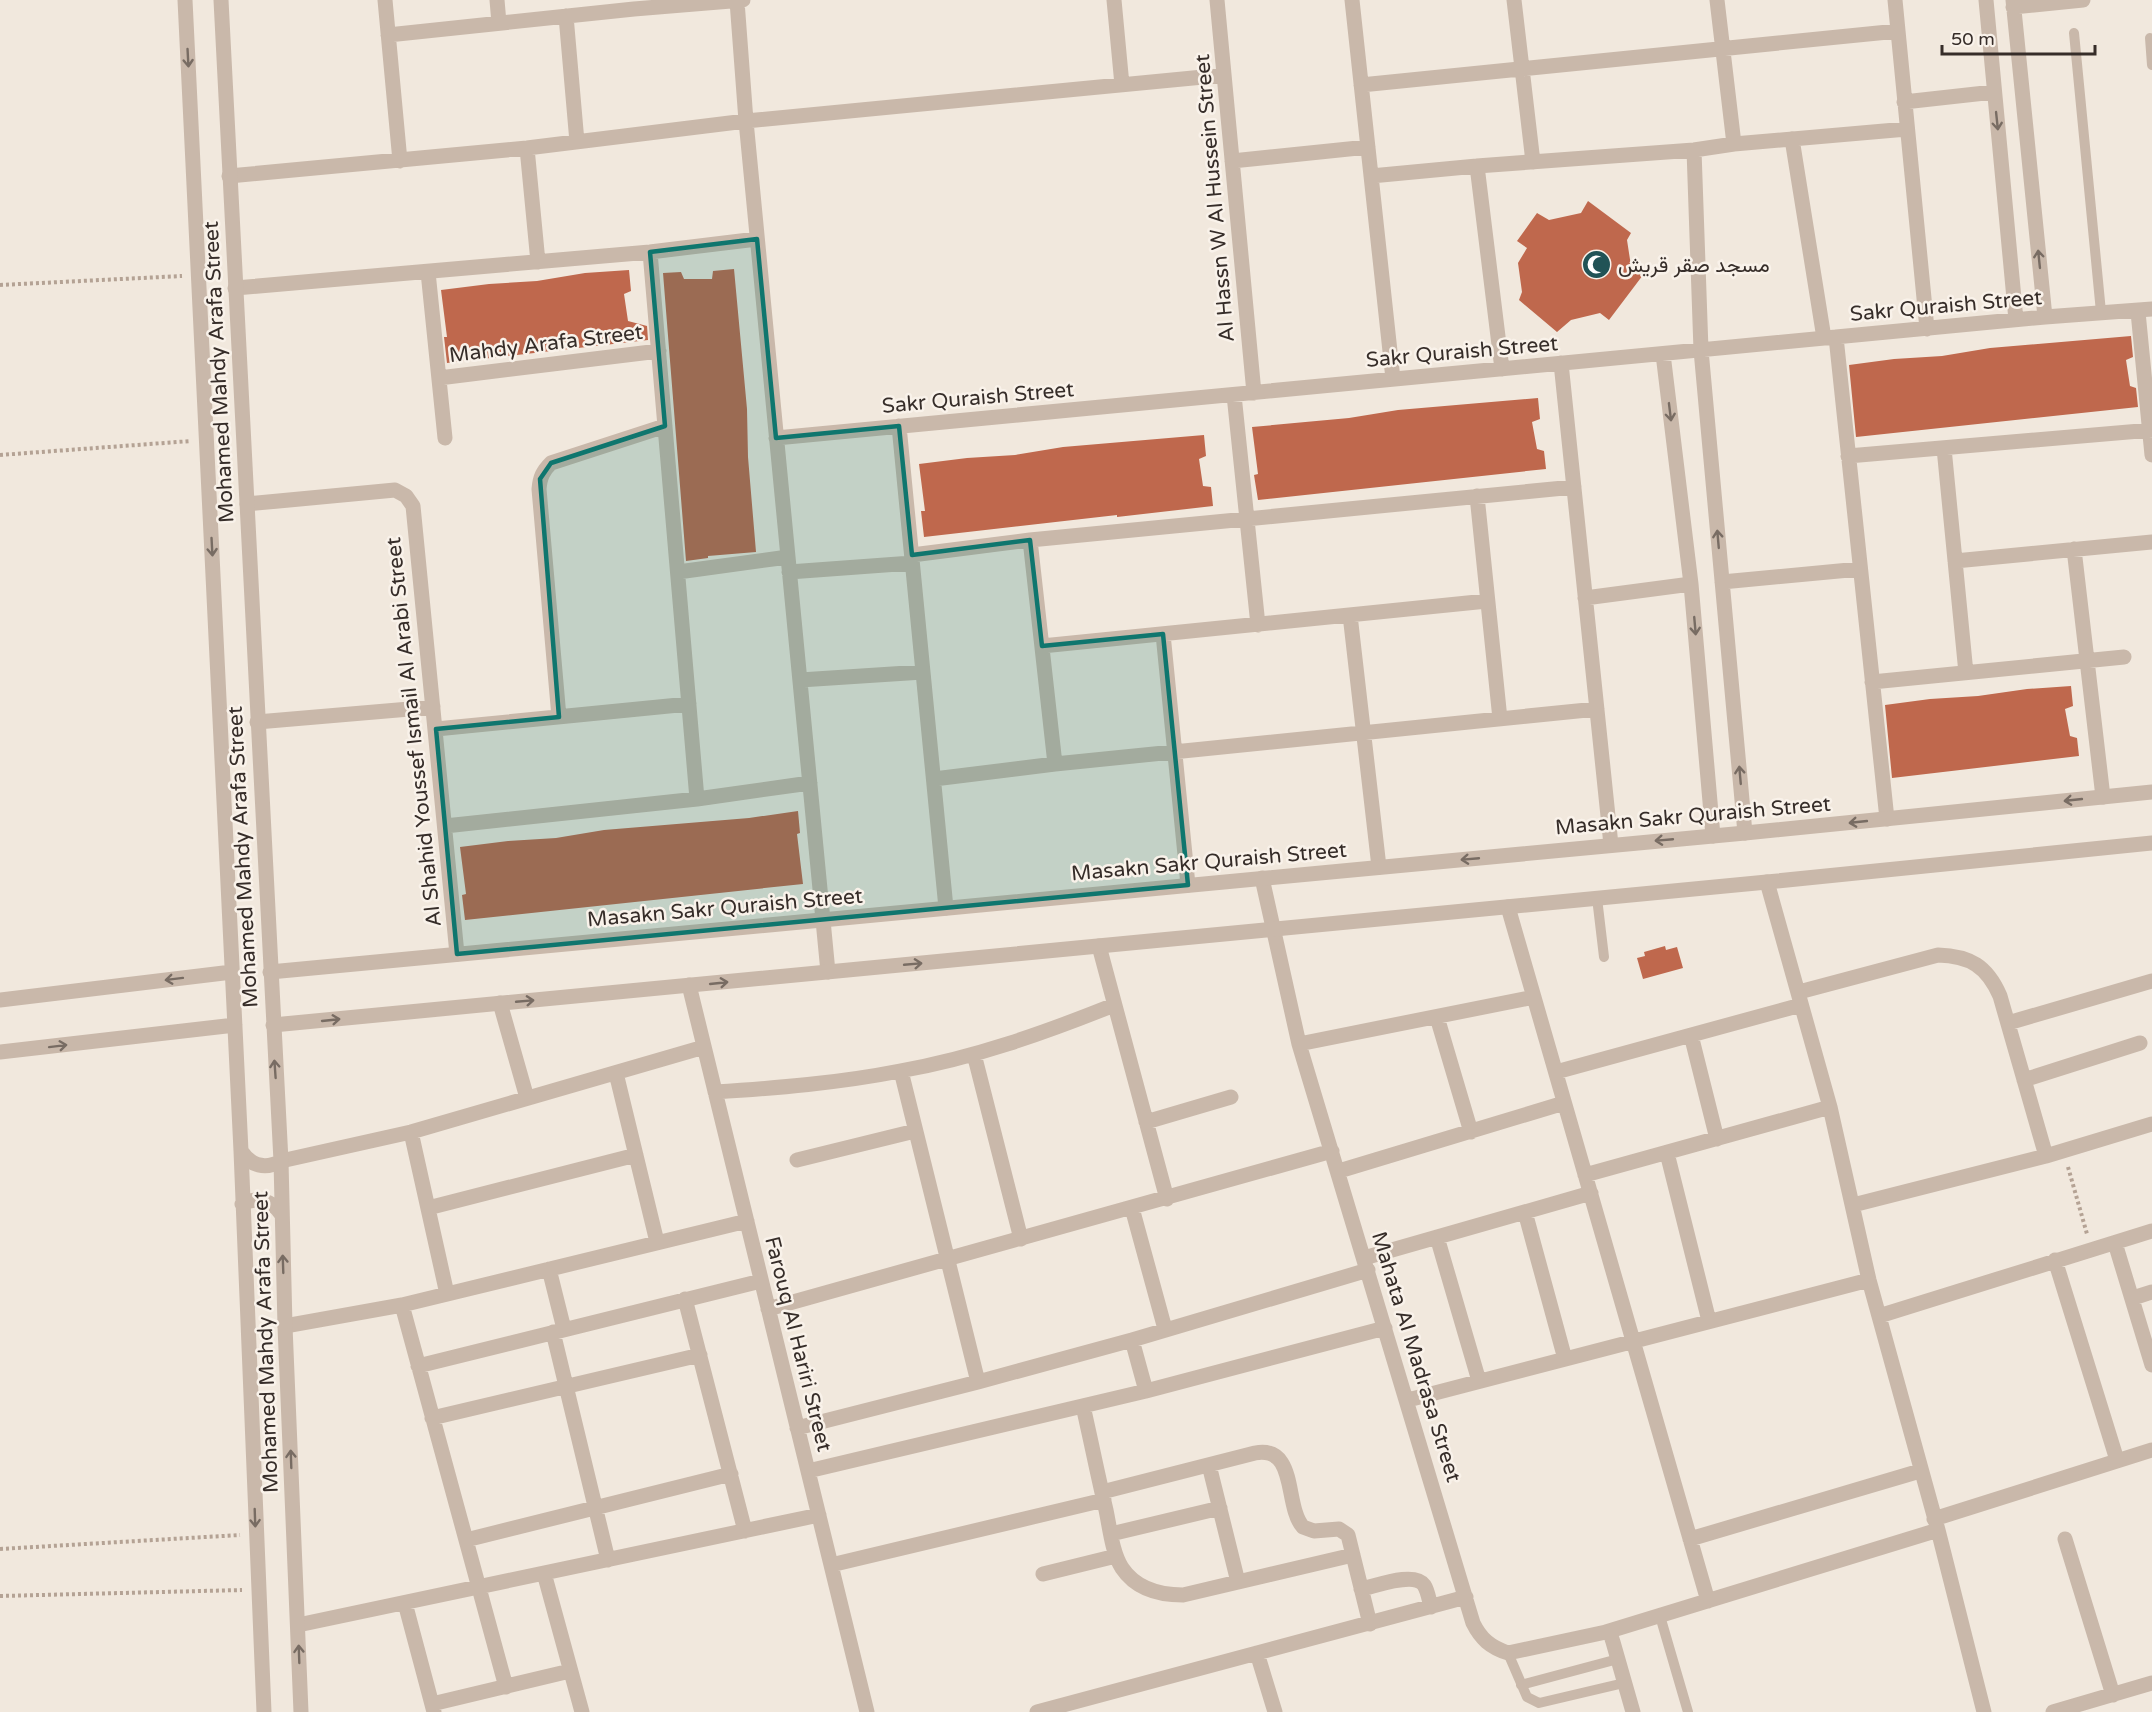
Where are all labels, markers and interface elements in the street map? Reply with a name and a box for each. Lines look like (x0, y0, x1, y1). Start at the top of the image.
scale bar (1942, 18, 2095, 56)
text: 50 m (1951, 28, 1995, 50)
one-way arrow (183, 48, 194, 68)
street label: Al Hassn W Al Hussein Street (1190, 53, 1240, 343)
one-way arrow (1992, 111, 2003, 130)
street label: Mohamed Mahdy Arafa Street (199, 220, 239, 524)
mosque icon: مسجد صقر قريش (1581, 249, 1613, 281)
one-way arrow (2033, 250, 2044, 269)
place label: مسجد صقر قريش (1618, 253, 1770, 278)
street label: Sakr Quraish Street (1849, 285, 2043, 327)
street label: Mahdy Arafa Street (448, 320, 644, 368)
street label: Sakr Quraish Street (1365, 331, 1559, 373)
street label: Sakr Quraish Street (881, 377, 1075, 419)
one-way arrow (1665, 401, 1676, 421)
one-way arrow (1712, 529, 1723, 549)
one-way arrow (206, 536, 217, 556)
street label: Al Shahid Youssef Ismail Al Arabi Street (381, 536, 447, 928)
one-way arrow (1690, 616, 1701, 636)
street label: Mohamed Mahdy Arafa Street (223, 705, 263, 1009)
one-way arrow (1734, 765, 1745, 785)
street label: Masakn Sakr Quraish Street (1554, 792, 1832, 840)
one-way arrow (2063, 795, 2083, 806)
one-way arrow (1849, 817, 1868, 828)
one-way arrow (1654, 835, 1674, 846)
street label: Masakn Sakr Quraish Street (1070, 838, 1348, 886)
one-way arrow (1460, 854, 1480, 865)
street label: Masakn Sakr Quraish Street (586, 884, 864, 932)
one-way arrow (903, 958, 923, 969)
one-way arrow (165, 974, 185, 985)
one-way arrow (709, 977, 728, 988)
one-way arrow (514, 995, 534, 1006)
one-way arrow (320, 1014, 340, 1025)
one-way arrow (48, 1040, 68, 1051)
one-way arrow (270, 1060, 281, 1080)
street label: Mohamed Mahdy Arafa Street (248, 1191, 284, 1493)
street label: Mahata Al Madrasa Street (1366, 1229, 1466, 1485)
street label: Farouq Al Hariri Street (759, 1234, 837, 1454)
one-way arrow (278, 1254, 289, 1274)
one-way arrow (285, 1449, 296, 1469)
one-way arrow (249, 1507, 260, 1527)
one-way arrow (293, 1644, 304, 1664)

